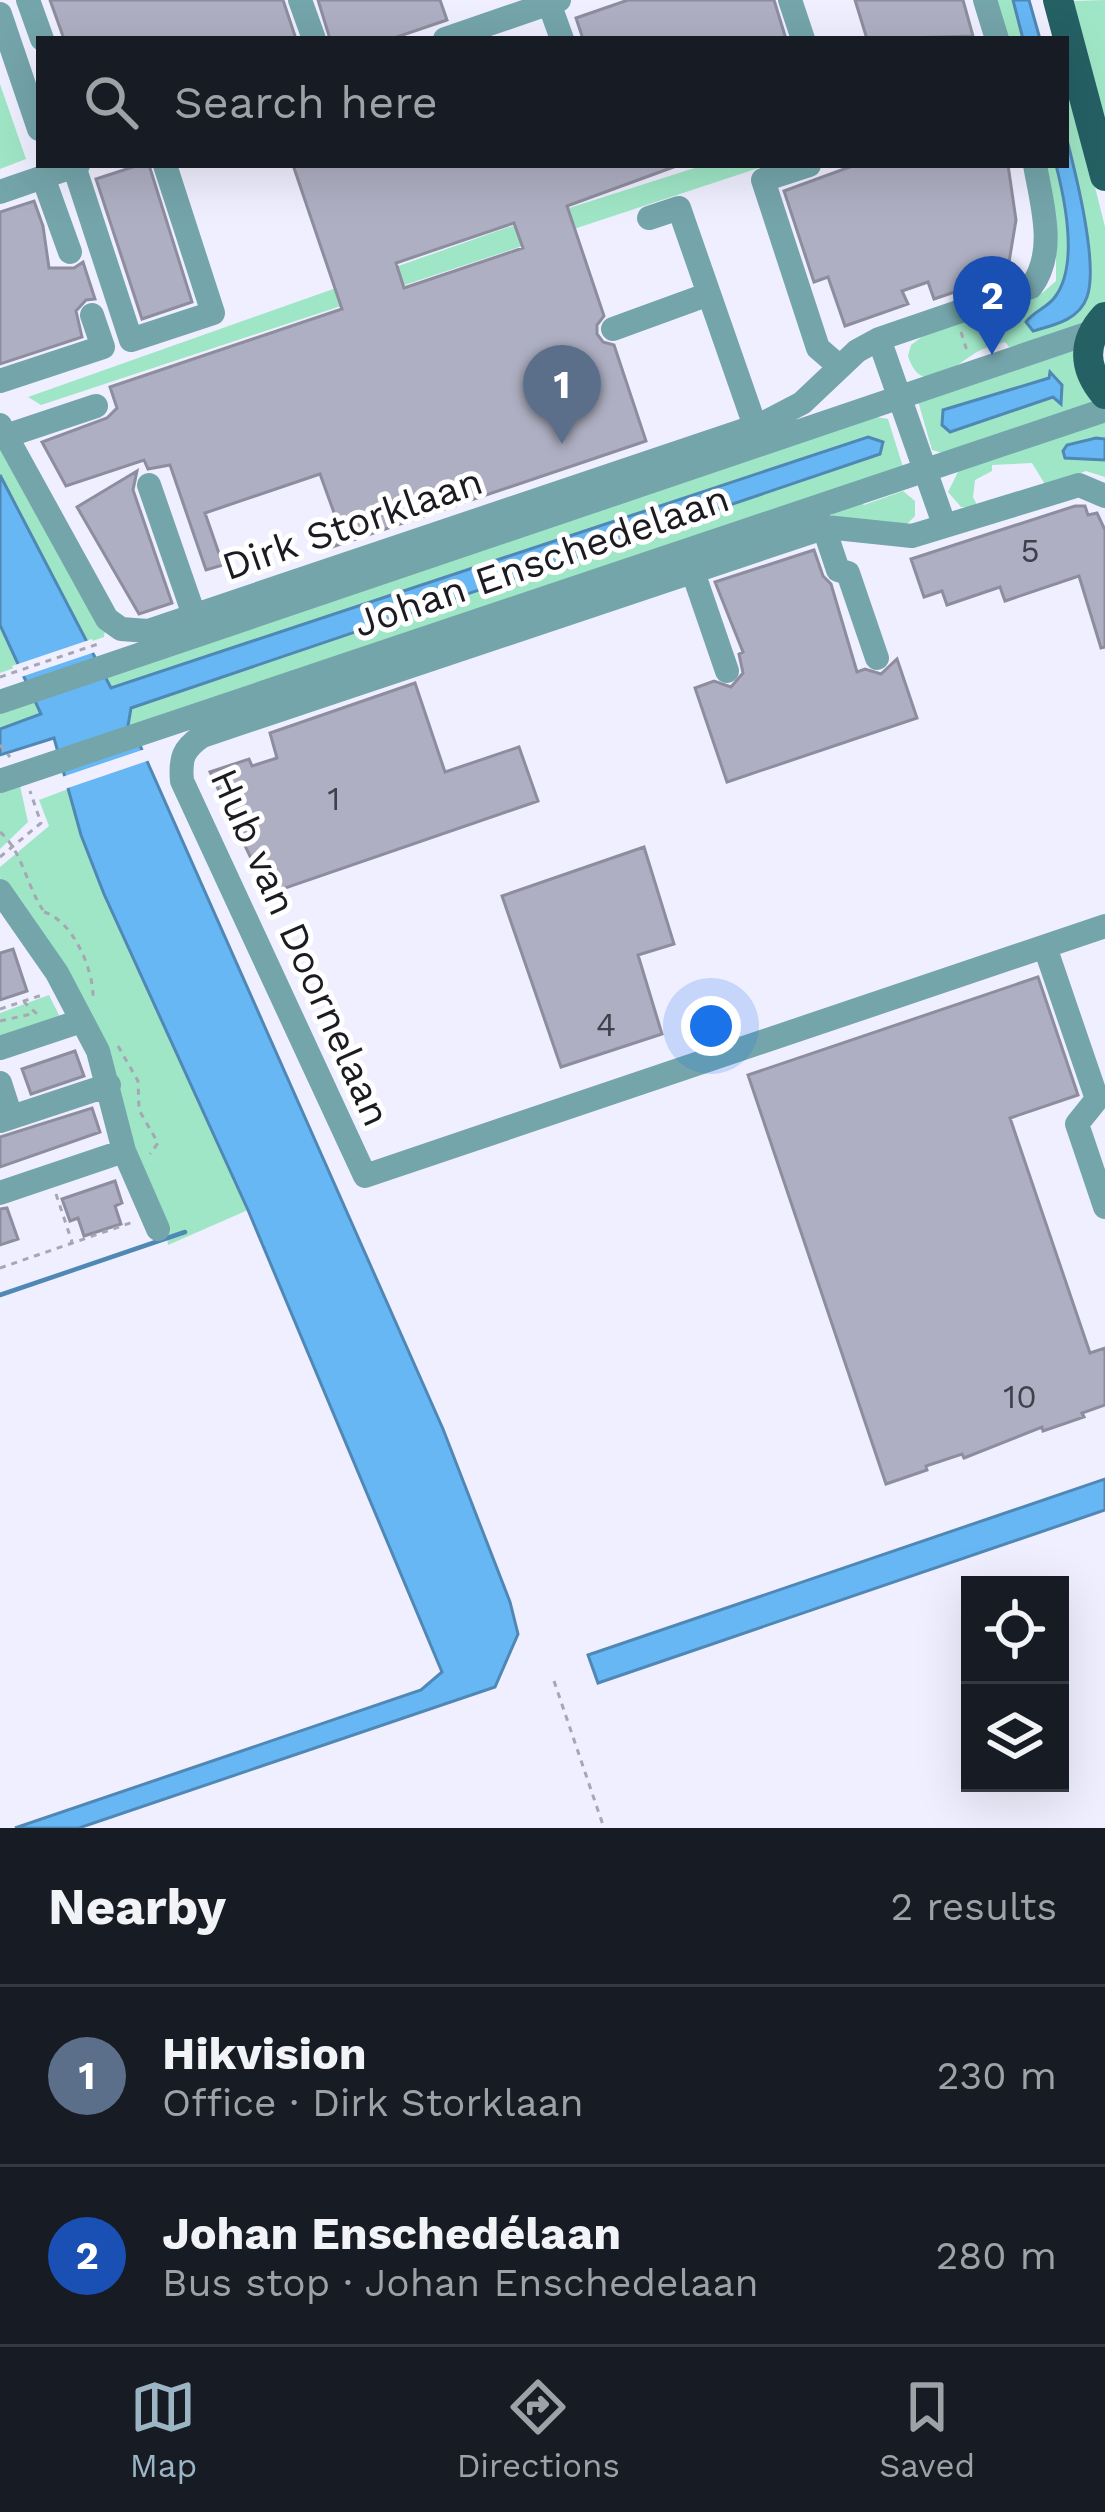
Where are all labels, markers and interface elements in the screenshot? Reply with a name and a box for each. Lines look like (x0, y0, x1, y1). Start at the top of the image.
search box (36, 36, 1069, 168)
icon: search (78, 69, 144, 135)
text: Search here (174, 76, 438, 129)
pin: 2 (953, 256, 1031, 355)
pin: 1 (523, 345, 601, 444)
street label: Dirk Storklaan (216, 458, 488, 589)
street label: Johan Enschedelaan (348, 475, 735, 646)
house number: 5 (1020, 531, 1040, 570)
street label: Hub van Doornelaan (201, 762, 400, 1133)
house number: 1 (328, 779, 340, 818)
your location (681, 996, 741, 1056)
house number: 4 (596, 1005, 616, 1044)
house number: 10 (1003, 1377, 1037, 1416)
map controls (961, 1576, 1069, 1792)
button: locate (961, 1576, 1069, 1684)
button: layers (961, 1684, 1069, 1792)
text: Nearby (48, 1877, 226, 1936)
text: 2 results (891, 1884, 1057, 1929)
text: Hikvision (162, 2027, 367, 2080)
text: 1 (79, 2053, 95, 2098)
text: 230 m (937, 2053, 1057, 2098)
text: Office · Dirk Storklaan (162, 2080, 584, 2125)
text: Johan Enschedélaan (162, 2207, 621, 2260)
text: 2 (75, 2233, 99, 2278)
text: 280 m (936, 2233, 1057, 2278)
text: Bus stop · Johan Enschedelaan (162, 2260, 759, 2305)
tab: Map (130, 2374, 197, 2485)
tab: Directions (457, 2374, 620, 2485)
tab: Saved (879, 2374, 975, 2485)

